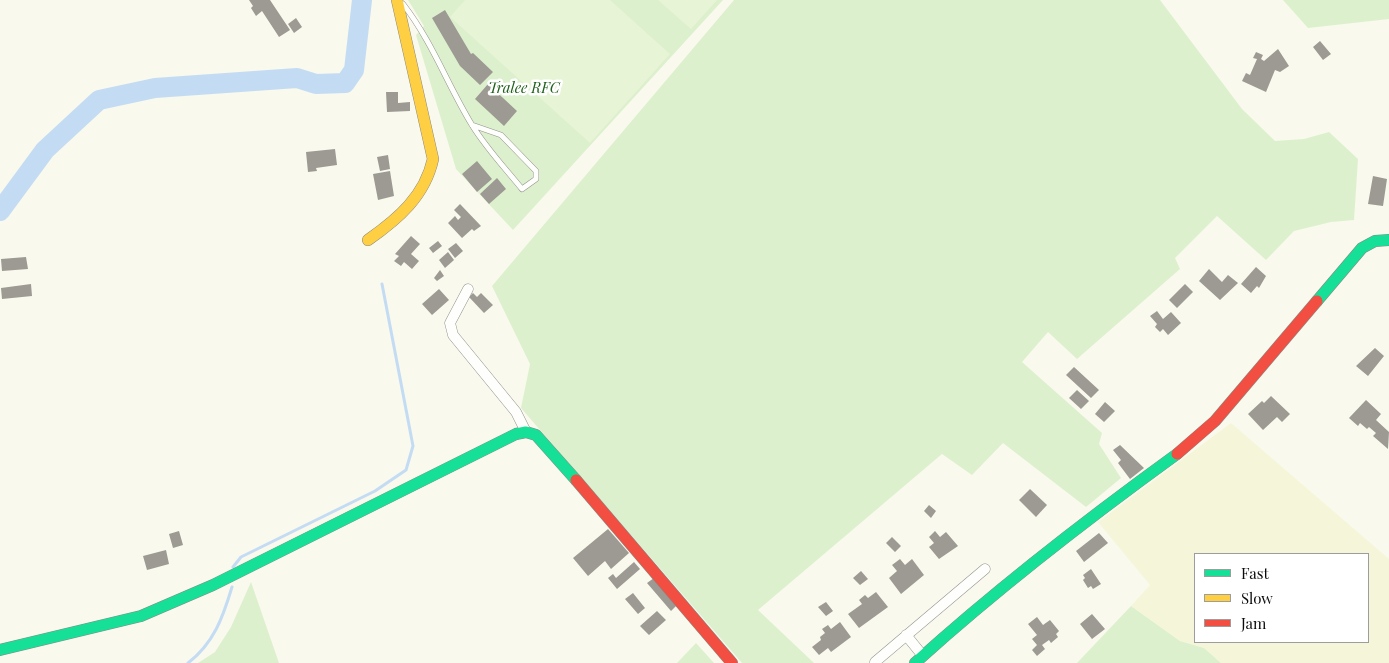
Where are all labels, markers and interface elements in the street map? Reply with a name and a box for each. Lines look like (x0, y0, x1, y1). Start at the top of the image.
park label: Tralee RFC (488, 79, 560, 97)
legend (1194, 553, 1369, 643)
text: Fast (1241, 563, 1269, 583)
text: Slow (1241, 588, 1273, 608)
text: Jam (1241, 613, 1266, 633)

